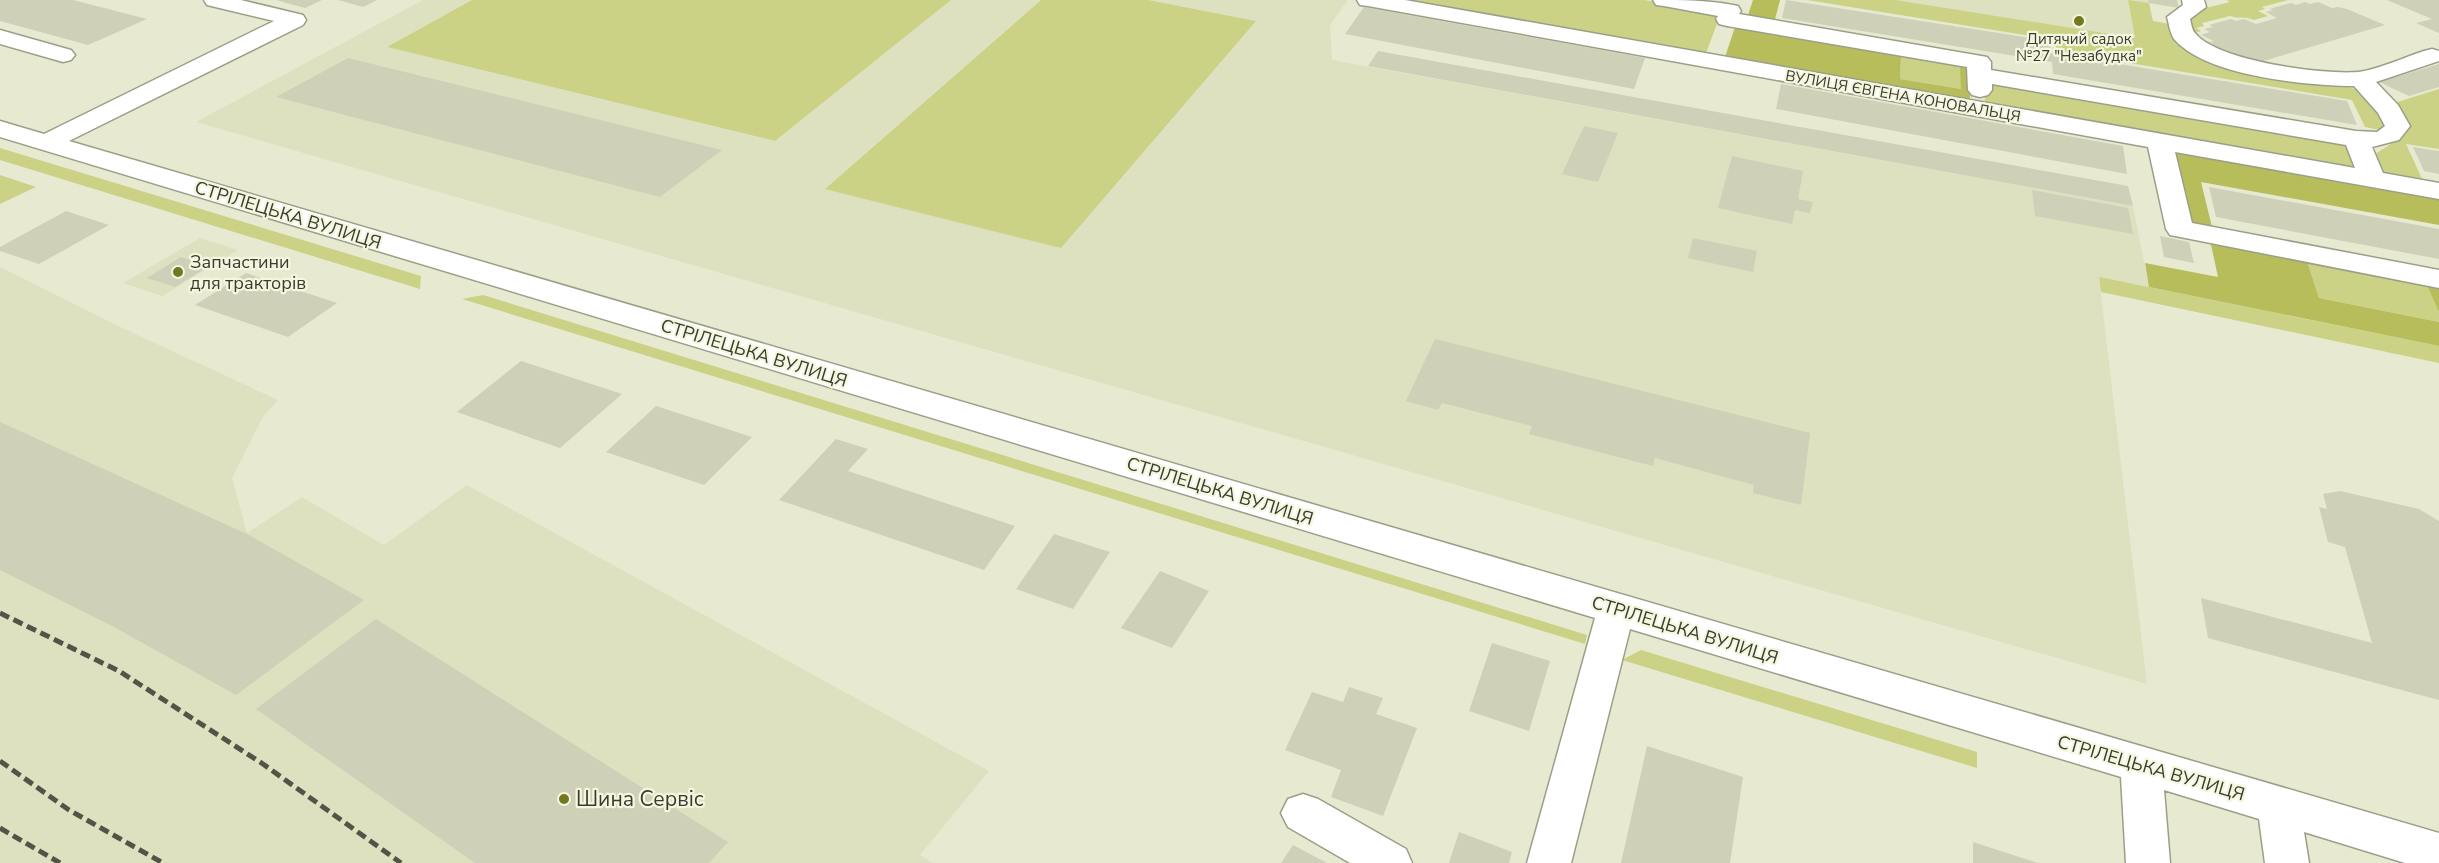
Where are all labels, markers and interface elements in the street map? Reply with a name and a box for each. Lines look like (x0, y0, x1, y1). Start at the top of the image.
marker: Дитячий садок №27 "Незабудка" (2072, 14, 2086, 28)
place label: Дитячий садок №27 "Незабудка" (2016, 29, 2142, 66)
street label: ВУЛИЦЯ ЄВГЕНА КОНОВАЛЬЦЯ (1784, 65, 2022, 127)
street label: СТРІЛЕЦЬКА ВУЛИЦЯ (192, 175, 384, 255)
place label: Запчастини для тракторів (190, 250, 306, 295)
marker: Запчастини для тракторів (171, 265, 185, 279)
street label: СТРІЛЕЦЬКА ВУЛИЦЯ (658, 313, 850, 393)
street label: СТРІЛЕЦЬКА ВУЛИЦЯ (1124, 451, 1316, 531)
street label: СТРІЛЕЦЬКА ВУЛИЦЯ (1589, 590, 1781, 670)
street label: СТРІЛЕЦЬКА ВУЛИЦЯ (2055, 730, 2247, 806)
place label: Шина Сервіс (576, 785, 704, 813)
marker: Шина Сервіс (557, 792, 571, 806)

